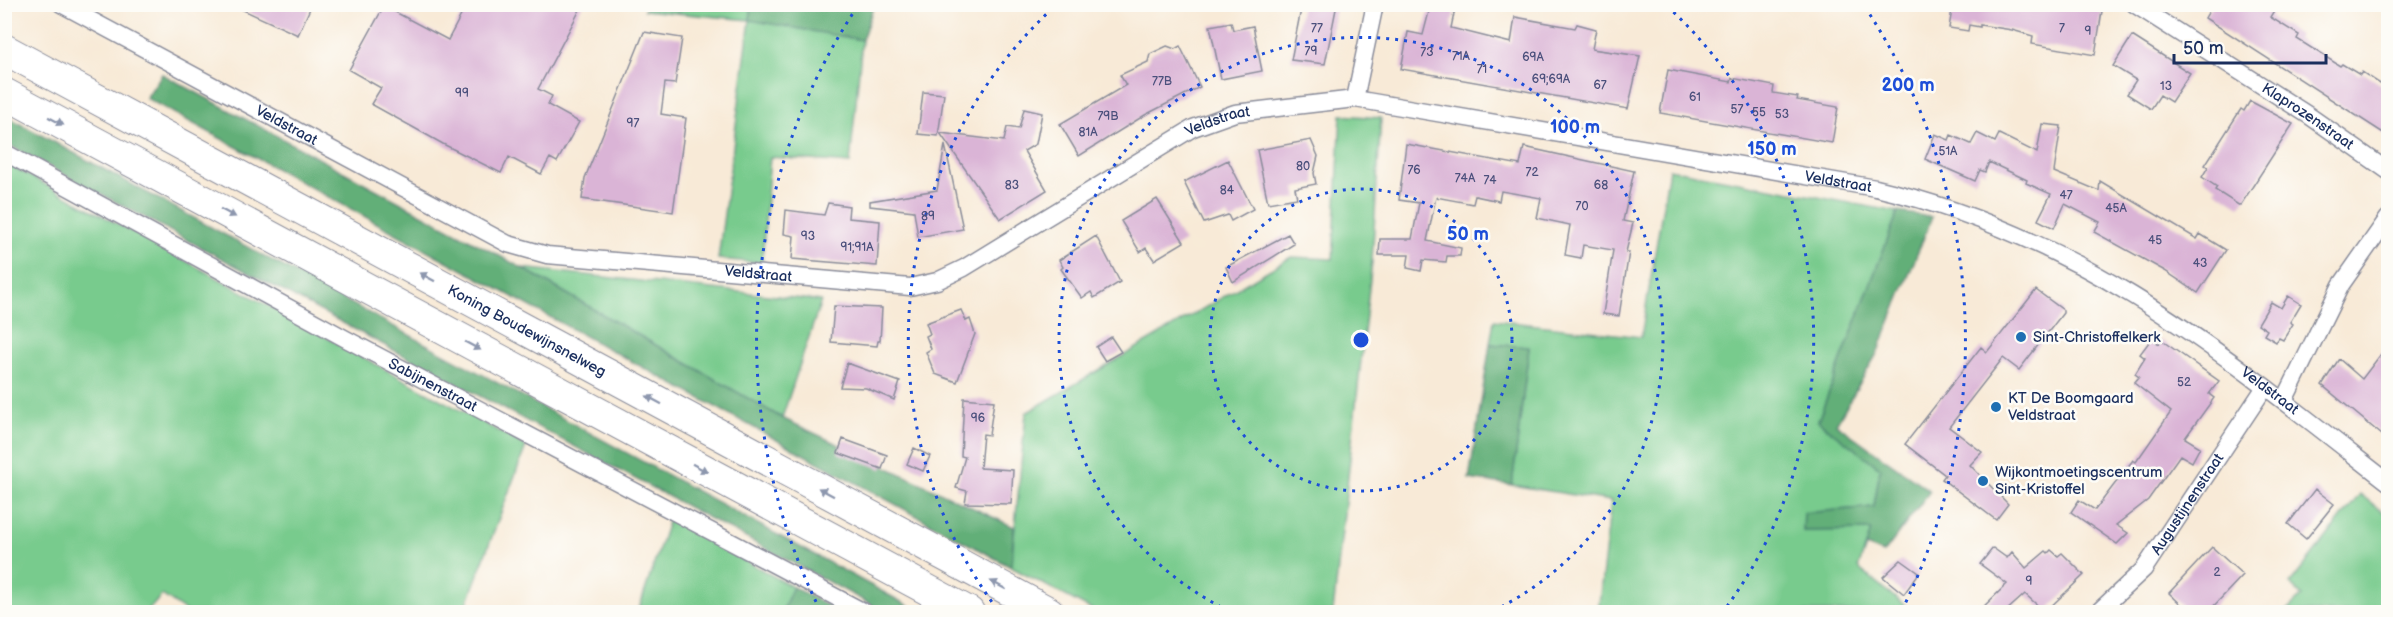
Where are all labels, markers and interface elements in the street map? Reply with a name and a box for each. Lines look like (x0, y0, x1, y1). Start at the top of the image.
house number: 77 (1311, 21, 1323, 36)
house number: 7 (2059, 21, 2065, 36)
house number: 9 (2085, 24, 2092, 39)
scale bar (2174, 27, 2326, 65)
text: 50 m (2183, 38, 2224, 59)
house number: 79 (1305, 44, 1317, 59)
house number: 73 (1420, 45, 1434, 60)
house number: 71A (1452, 49, 1471, 64)
house number: 69A (1522, 50, 1544, 65)
house number: 71 (1477, 62, 1487, 77)
house number: 69;69A (1532, 72, 1571, 87)
house number: 77B (1152, 74, 1172, 89)
text: 200 m (1881, 75, 1935, 96)
house number: 67 (1593, 78, 1607, 93)
house number: 13 (2160, 79, 2172, 94)
street label: Klaprozenstraat (2258, 79, 2358, 154)
house number: 99 (455, 86, 469, 101)
house number: 61 (1689, 90, 1701, 105)
street label: Veldstraat (252, 101, 321, 150)
street label: Veldstraat (1181, 102, 1251, 141)
house number: 57 (1731, 102, 1743, 117)
house number: 55 (1752, 105, 1766, 120)
house number: 53 (1775, 107, 1789, 122)
house number: 79B (1097, 109, 1119, 124)
one-way arrow (48, 116, 65, 126)
house number: 97 (627, 116, 640, 131)
text: 100 m (1550, 117, 1600, 138)
house number: 81A (1079, 125, 1098, 140)
text: 150 m (1747, 139, 1797, 160)
house number: 51A (1939, 144, 1958, 159)
house number: 80 (1296, 159, 1310, 174)
house number: 76 (1407, 163, 1421, 178)
house number: 72 (1526, 165, 1538, 180)
street label: Veldstraat (1803, 167, 1874, 197)
house number: 74A (1455, 171, 1476, 186)
house number: 74 (1483, 173, 1497, 188)
house number: 83 (1005, 178, 1019, 193)
house number: 68 (1594, 178, 1608, 193)
house number: 84 (1220, 183, 1235, 198)
house number: 47 (2059, 188, 2073, 203)
house number: 70 (1576, 199, 1588, 214)
house number: 45A (2105, 201, 2127, 216)
one-way arrow (219, 208, 236, 218)
house number: 89 (921, 209, 935, 224)
text: 50 m (1447, 224, 1489, 245)
house number: 93 (801, 229, 815, 244)
house number: 45 (2148, 233, 2162, 248)
house number: 91;91A (841, 240, 874, 255)
house number: 43 (2193, 256, 2207, 271)
street label: Veldstraat (724, 262, 793, 287)
one-way arrow (419, 272, 436, 282)
street label: Koning Boudewijnsnelweg (444, 281, 609, 382)
place label: Sint-Christoffelkerk (2033, 328, 2161, 347)
centre of rings (1351, 330, 1371, 350)
marker: Sint-Christoffelkerk (2014, 330, 2028, 344)
one-way arrow (465, 341, 482, 351)
street label: Sabijnenstraat (385, 354, 481, 417)
street label: Veldstraat (2237, 363, 2303, 419)
house number: 52 (2177, 375, 2191, 390)
place label: KT De Boomgaard Veldstraat (2008, 389, 2134, 425)
one-way arrow (646, 395, 663, 405)
marker: KT De Boomgaard Veldstraat (1989, 400, 2003, 414)
house number: 96 (971, 411, 985, 426)
street label: Augustijnenstraat (2147, 450, 2228, 559)
one-way arrow (692, 463, 709, 473)
place label: Wijkontmoetingscentrum Sint-Kristoffel (1995, 463, 2162, 499)
marker: Wijkontmoetingscentrum Sint-Kristoffel (1976, 474, 1990, 488)
one-way arrow (817, 487, 834, 497)
house number: 2 (2213, 565, 2221, 580)
house number: 9 (2026, 574, 2033, 589)
one-way arrow (989, 580, 1006, 590)

